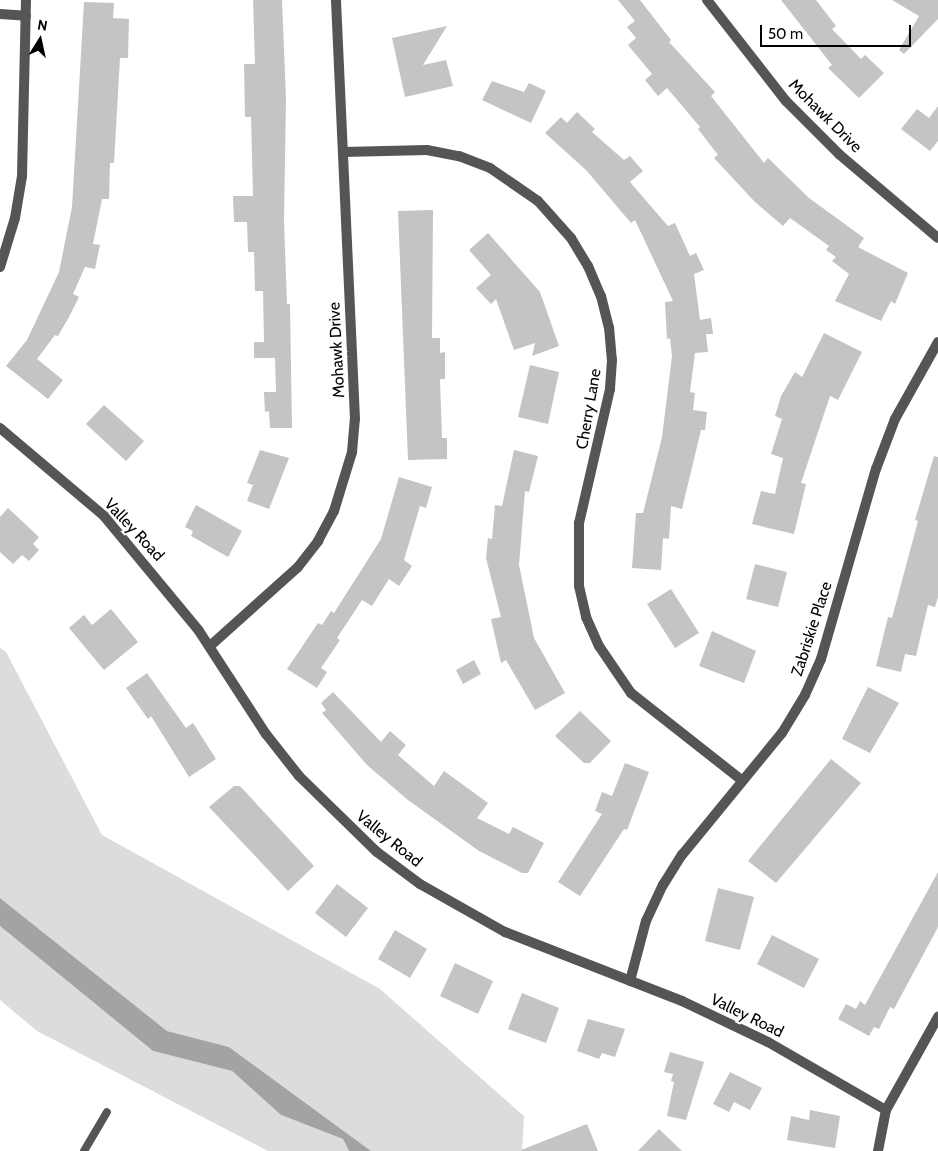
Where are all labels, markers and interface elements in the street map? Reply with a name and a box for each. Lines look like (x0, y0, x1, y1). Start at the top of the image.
north arrow (15, 15, 65, 65)
scale bar (763, 15, 914, 47)
text: N (36, 16, 49, 35)
text: 50 m (768, 25, 803, 43)
street label: Mohawk Drive (784, 75, 866, 157)
street label: Mohawk Drive (325, 302, 349, 398)
street label: Cherry Lane (572, 367, 606, 451)
street label: Valley Road (100, 495, 168, 565)
street label: Zabriskie Place (788, 579, 836, 679)
street label: Valley Road (352, 807, 426, 871)
street label: Valley Road (707, 990, 787, 1042)

